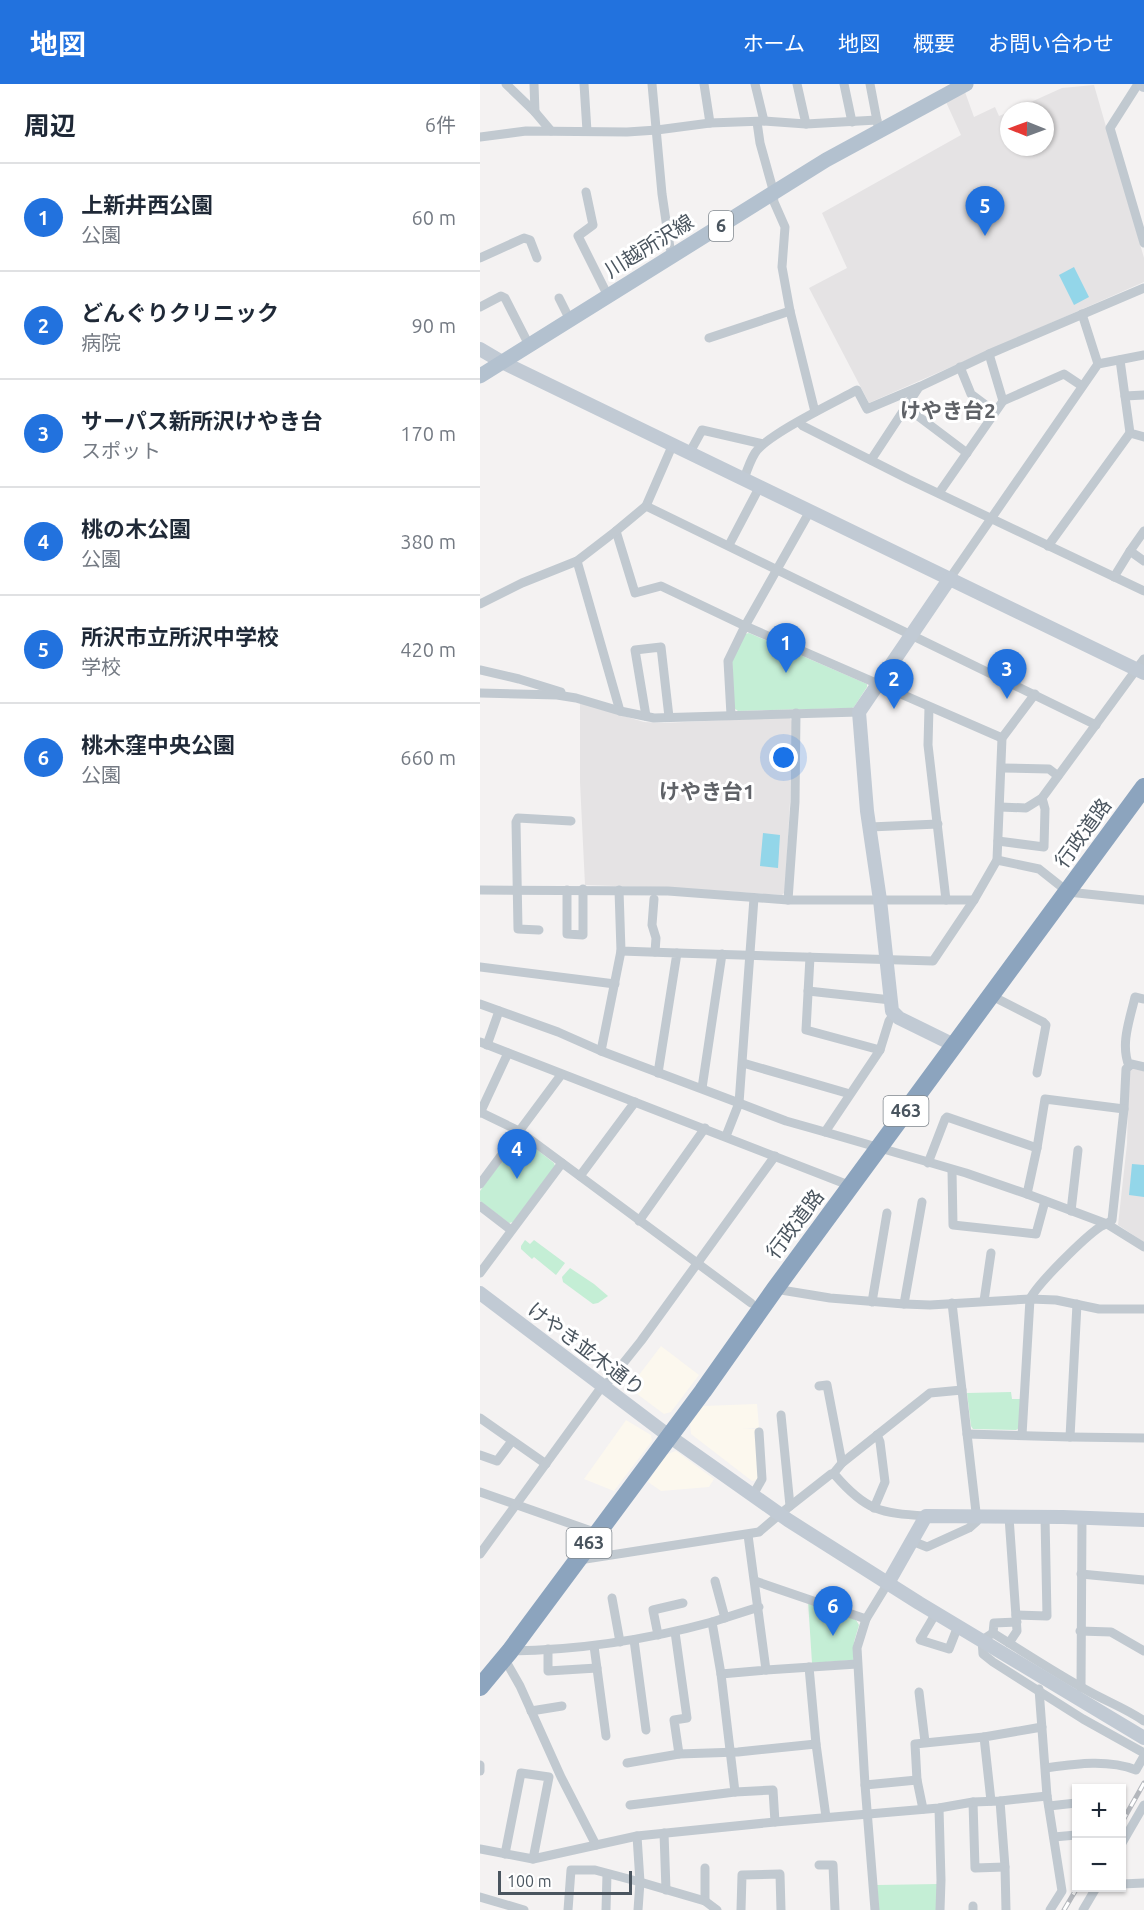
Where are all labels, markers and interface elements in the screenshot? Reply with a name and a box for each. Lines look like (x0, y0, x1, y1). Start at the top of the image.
text: 地図 (30, 28, 86, 59)
text: ホーム (743, 31, 805, 55)
text: 地図 (838, 31, 880, 55)
text: 概要 (913, 31, 955, 55)
text: お問い合わせ (988, 31, 1114, 55)
north arrow (1000, 102, 1054, 156)
text: 周辺 (24, 111, 76, 140)
text: 6件 (425, 113, 456, 136)
pin: 5 (966, 186, 1004, 236)
text: 上新井西公園 (81, 192, 213, 217)
text: 1 (38, 206, 49, 229)
text: 60 m (412, 206, 456, 229)
street label: 川越所沢線 (600, 209, 697, 282)
road number: 6 (709, 211, 733, 241)
text: 公園 (81, 223, 121, 246)
text: どんぐりクリニック (81, 300, 279, 325)
text: 2 (38, 314, 49, 337)
text: 90 m (412, 314, 456, 337)
text: 病院 (81, 331, 121, 354)
district label: けやき台2 (900, 398, 996, 422)
text: サーパス新所沢けやき台 (81, 408, 323, 433)
text: 3 (38, 422, 49, 445)
text: 170 m (400, 422, 456, 445)
text: スポット (81, 439, 161, 462)
text: 桃の木公園 (81, 516, 191, 541)
text: 4 (38, 530, 49, 553)
text: 380 m (400, 530, 456, 553)
text: 公園 (81, 547, 121, 570)
text: 所沢市立所沢中学校 (81, 624, 279, 649)
pin: 1 (766, 624, 806, 673)
text: 5 (38, 638, 49, 661)
text: 420 m (400, 638, 456, 661)
pin: 3 (988, 650, 1026, 699)
text: 学校 (81, 655, 121, 678)
pin: 2 (874, 660, 914, 709)
text: 桃木窪中央公園 (81, 732, 235, 757)
your location (769, 743, 798, 772)
text: 6 (38, 746, 49, 769)
text: 660 m (400, 746, 456, 769)
text: 公園 (81, 763, 121, 786)
district label: けやき台1 (659, 779, 755, 803)
street label: 行政道路 (1050, 794, 1115, 872)
road number: 463 (884, 1096, 928, 1126)
pin: 4 (498, 1130, 537, 1179)
street label: 行政道路 (761, 1185, 828, 1263)
street label: けやき並木通り (523, 1297, 649, 1400)
road number: 463 (566, 1528, 612, 1558)
pin: 6 (814, 1586, 852, 1636)
map controls (1072, 1784, 1126, 1892)
button: + (1072, 1784, 1126, 1838)
button: − (1072, 1838, 1126, 1892)
scale bar (498, 1868, 632, 1896)
text: 100 m (507, 1872, 552, 1890)

